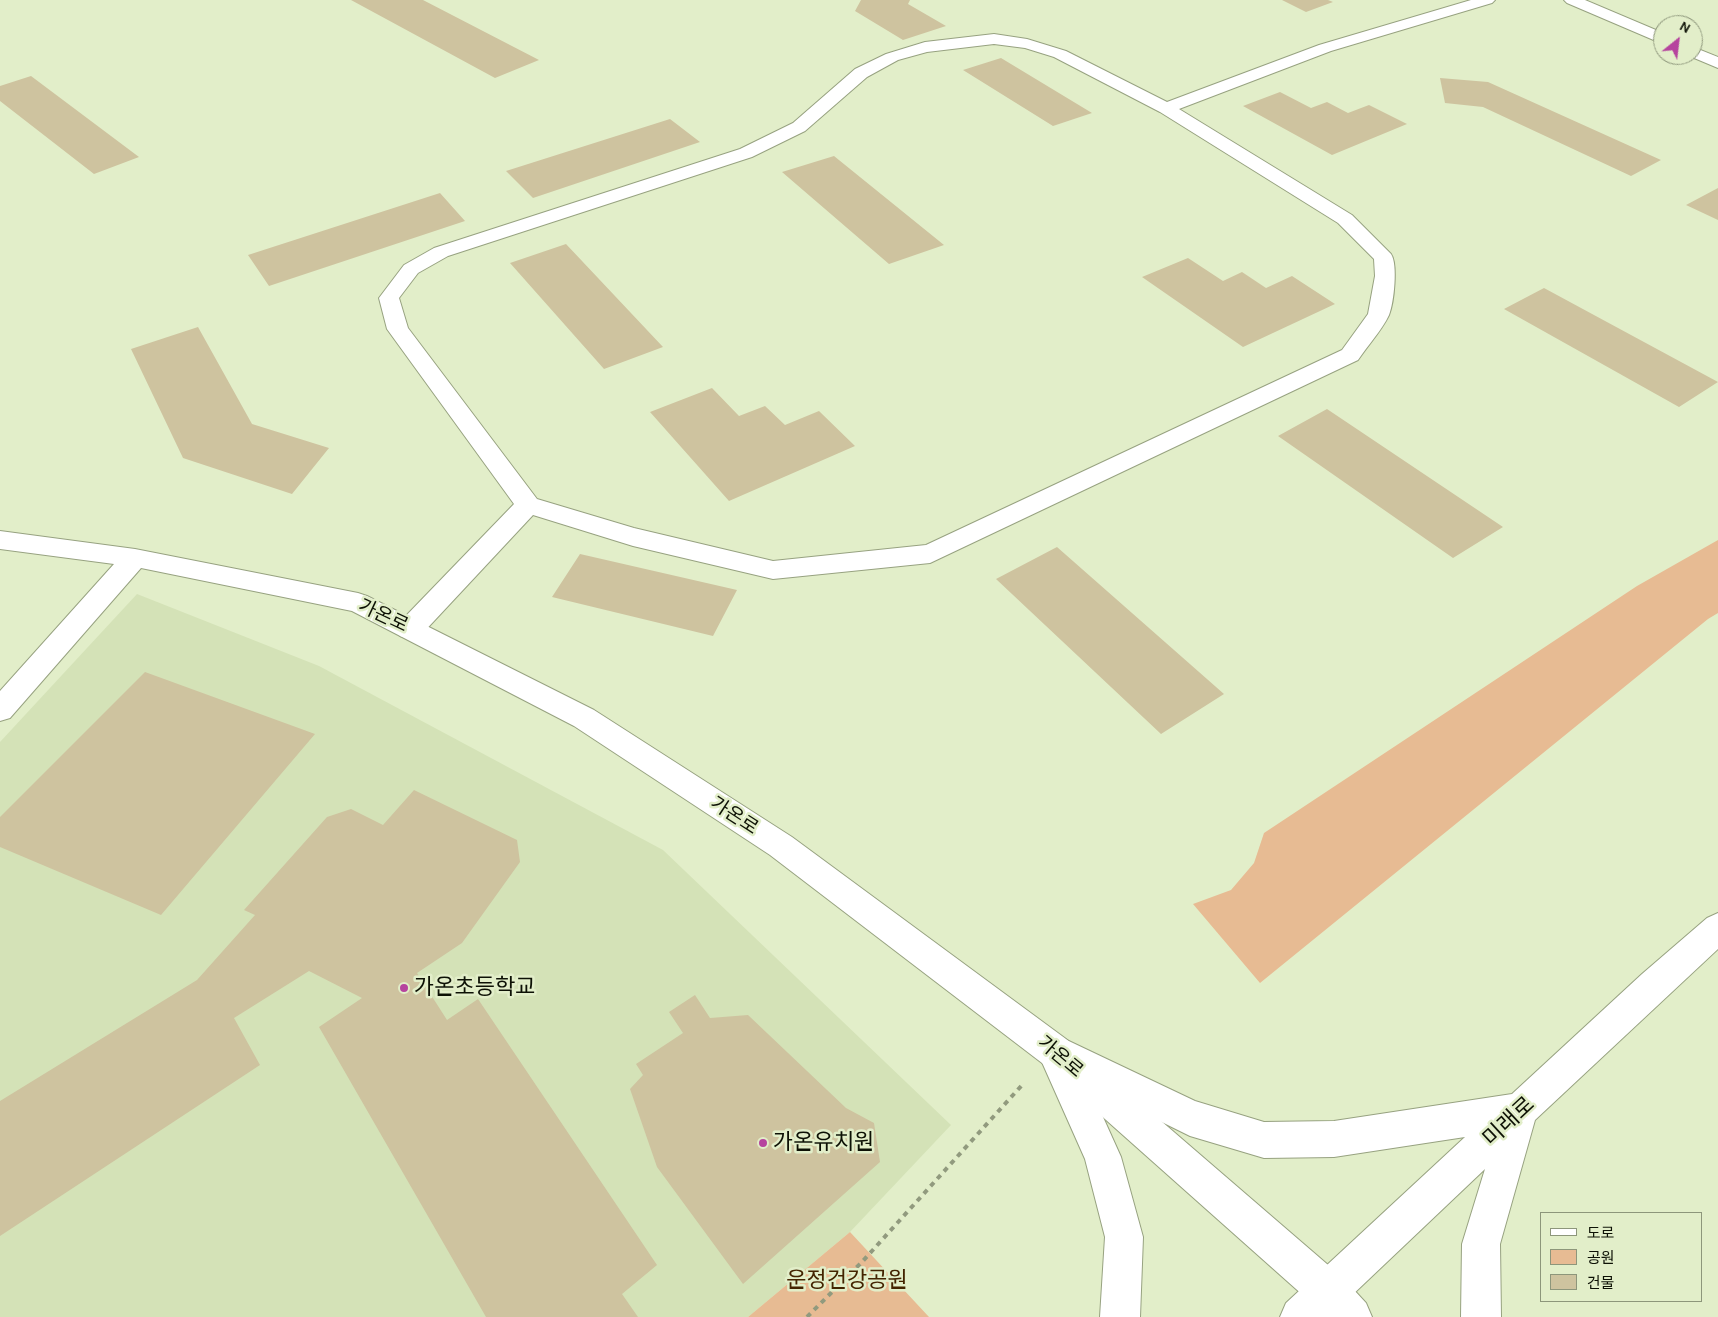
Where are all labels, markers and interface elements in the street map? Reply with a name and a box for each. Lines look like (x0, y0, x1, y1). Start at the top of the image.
north arrow (1653, 15, 1703, 65)
text: N (1677, 17, 1694, 37)
street label: 가온로 (354, 595, 412, 637)
street label: 가온로 (706, 792, 762, 840)
place label: 가온초등학교 (414, 975, 535, 1001)
marker: 가온초등학교 (398, 982, 410, 994)
street label: 가온로 (1033, 1031, 1087, 1083)
street label: 미래로 (1478, 1092, 1540, 1152)
place label: 가온유치원 (773, 1130, 874, 1156)
marker: 가온유치원 (757, 1137, 769, 1149)
legend (1540, 1212, 1703, 1302)
text: 도로 (1587, 1224, 1615, 1242)
text: 공원 (1587, 1249, 1615, 1267)
park label: 운정건강공원 (786, 1268, 908, 1294)
text: 건물 (1587, 1274, 1615, 1292)

